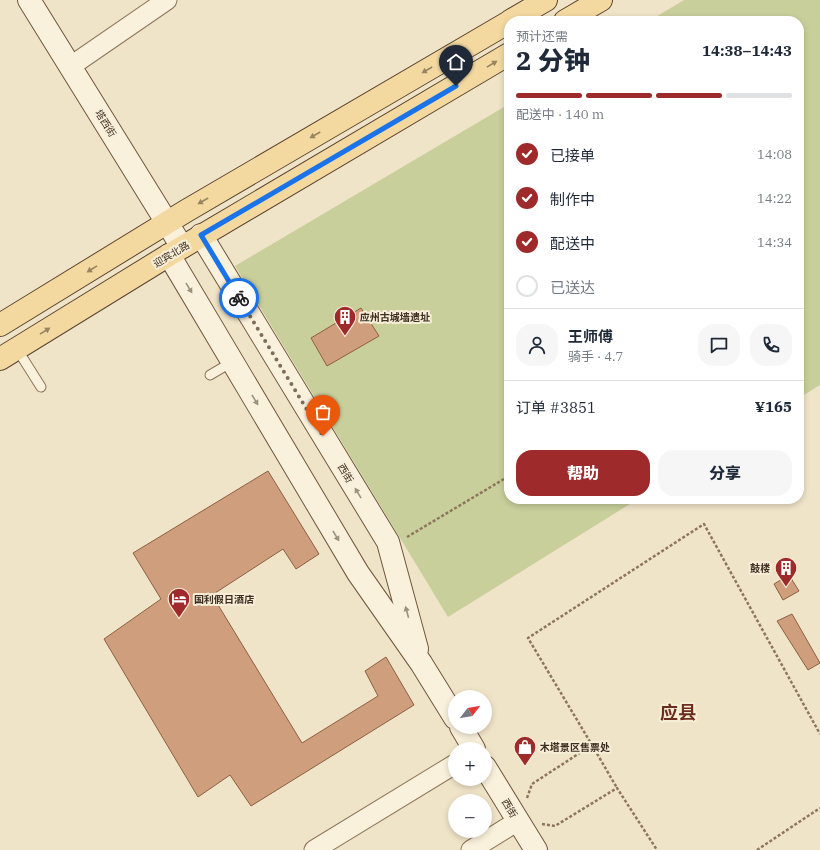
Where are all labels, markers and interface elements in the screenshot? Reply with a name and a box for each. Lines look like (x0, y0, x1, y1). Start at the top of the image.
text: 预计还需 (516, 28, 568, 45)
text: 14:38–14:43 (702, 41, 792, 60)
text: 2 分钟 (516, 43, 590, 77)
pin (439, 45, 473, 86)
icon: home (445, 51, 467, 73)
one-way arrow (486, 61, 498, 68)
one-way arrow (421, 66, 433, 73)
text: 配送中 · 140 m (516, 106, 604, 123)
street label: 塔西街 (92, 107, 119, 139)
one-way arrow (309, 132, 321, 139)
icon: check (516, 143, 538, 165)
text: 已接单 (550, 146, 595, 165)
text: 14:08 (757, 146, 792, 163)
icon: check (516, 187, 538, 209)
text: 制作中 (550, 190, 595, 209)
text: 14:22 (757, 190, 792, 207)
one-way arrow (197, 198, 209, 205)
icon: check (516, 231, 538, 253)
text: 配送中 (550, 234, 595, 253)
text: 14:34 (757, 234, 792, 251)
street label: 迎宾北路 (151, 239, 192, 270)
one-way arrow (87, 265, 97, 273)
courier (219, 278, 259, 318)
text: 已送达 (550, 278, 595, 297)
one-way arrow (185, 282, 192, 294)
icon: bike (228, 287, 250, 309)
building icon: 应州古城墙遗址 (332, 304, 358, 337)
place label: 应州古城墙遗址 (360, 311, 430, 324)
button: person (516, 324, 558, 366)
button: chat (698, 324, 740, 366)
button: phone (750, 324, 792, 366)
one-way arrow (40, 327, 50, 335)
text: 王师傅 (568, 327, 613, 346)
text: 骑手 · 4.7 (568, 348, 623, 365)
one-way arrow (251, 395, 259, 405)
pin (306, 395, 340, 436)
text: ¥165 (755, 397, 792, 416)
text: 订单 #3851 (516, 398, 596, 417)
icon: bag (312, 401, 334, 423)
button: 帮助 (516, 450, 650, 496)
button: 分享 (658, 450, 792, 496)
street label: 西街 (335, 461, 356, 485)
one-way arrow (354, 488, 362, 498)
one-way arrow (332, 530, 339, 542)
building icon: 鼓楼 (773, 555, 799, 588)
place label: 鼓楼 (750, 562, 770, 575)
hotel icon: 国利假日酒店 (166, 586, 192, 619)
place label: 国利假日酒店 (194, 593, 254, 606)
one-way arrow (404, 606, 410, 618)
north arrow (448, 690, 492, 734)
map controls (448, 690, 492, 838)
district label: 应县 (660, 701, 696, 724)
shop icon: 木塔景区售票处 (512, 734, 538, 767)
place label: 木塔景区售票处 (539, 741, 610, 754)
button: + (448, 742, 492, 786)
button: − (448, 794, 492, 838)
street label: 西街 (499, 796, 520, 820)

